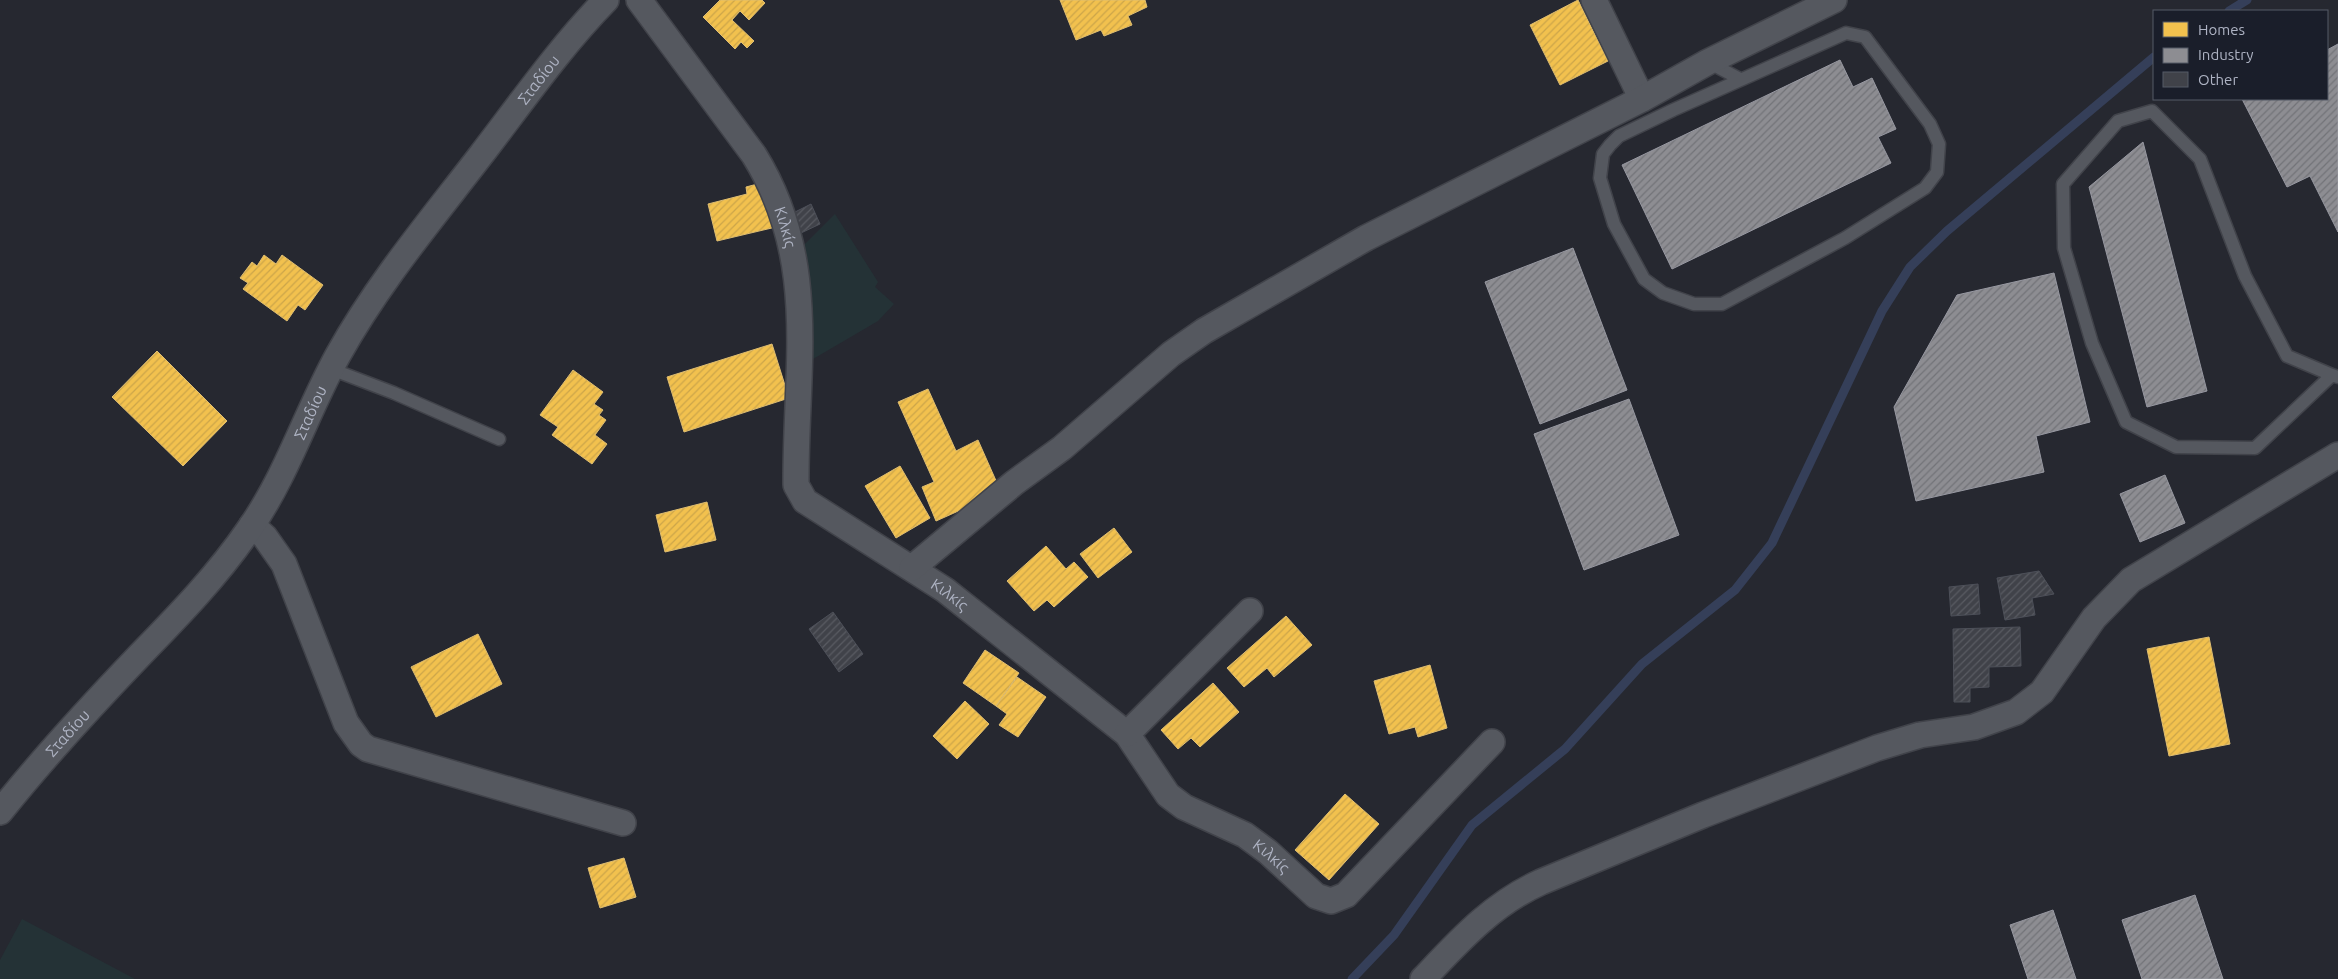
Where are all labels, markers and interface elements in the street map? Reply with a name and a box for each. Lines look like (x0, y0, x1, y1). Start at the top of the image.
legend (2153, 10, 2328, 100)
text: Homes (2198, 21, 2245, 38)
text: Industry (2198, 46, 2253, 63)
street label: Σταδίου (514, 51, 563, 108)
text: Other (2198, 71, 2238, 88)
street label: Κιλκίς (771, 204, 800, 250)
street label: Σταδίου (290, 383, 330, 442)
street label: Κιλκίς (928, 575, 972, 615)
street label: Σταδίου (42, 706, 93, 760)
street label: Κιλκίς (1250, 835, 1293, 877)

